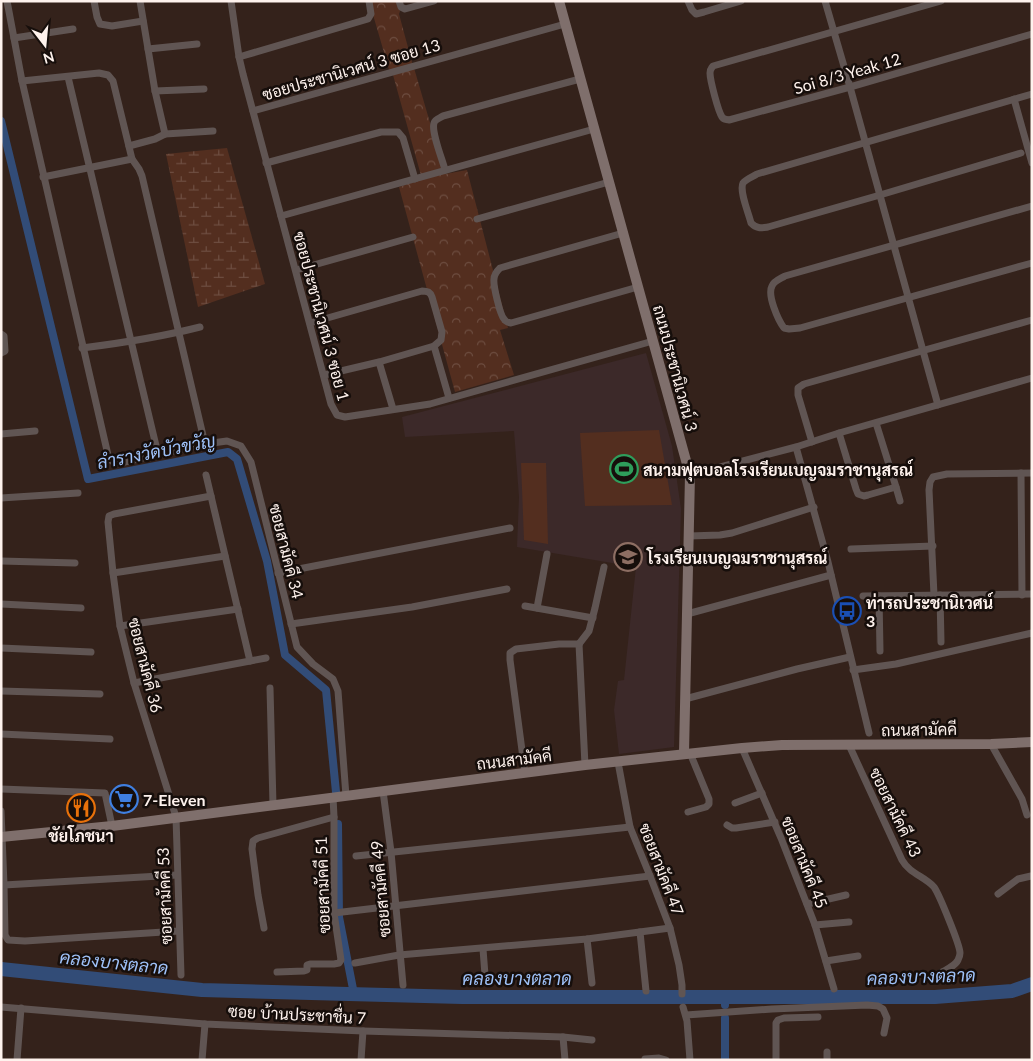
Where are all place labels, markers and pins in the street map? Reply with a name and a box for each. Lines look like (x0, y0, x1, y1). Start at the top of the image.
sports icon: สนามฟุตบอลโรงเรียนเบญจมราชานุสรณ์ (609, 454, 639, 484)
place label: สนามฟุตบอลโรงเรียนเบญจมราชานุสรณ์ (643, 459, 914, 482)
school or university icon: โรงเรียนเบญจมราชานุสรณ์ (613, 542, 643, 572)
place label: โรงเรียนเบญจมราชานุสรณ์ (646, 547, 828, 570)
place label: ท่ารถประชานิเวศน์ 3 (866, 592, 994, 630)
bus stop icon: ท่ารถประชานิเวศน์ 3 (832, 596, 862, 626)
supermarket icon: 7-Eleven (109, 784, 139, 814)
place label: 7-Eleven (143, 790, 206, 809)
restaurant icon: ชัยโภชนา (66, 793, 96, 823)
place label: ชัยโภชนา (48, 825, 114, 845)

